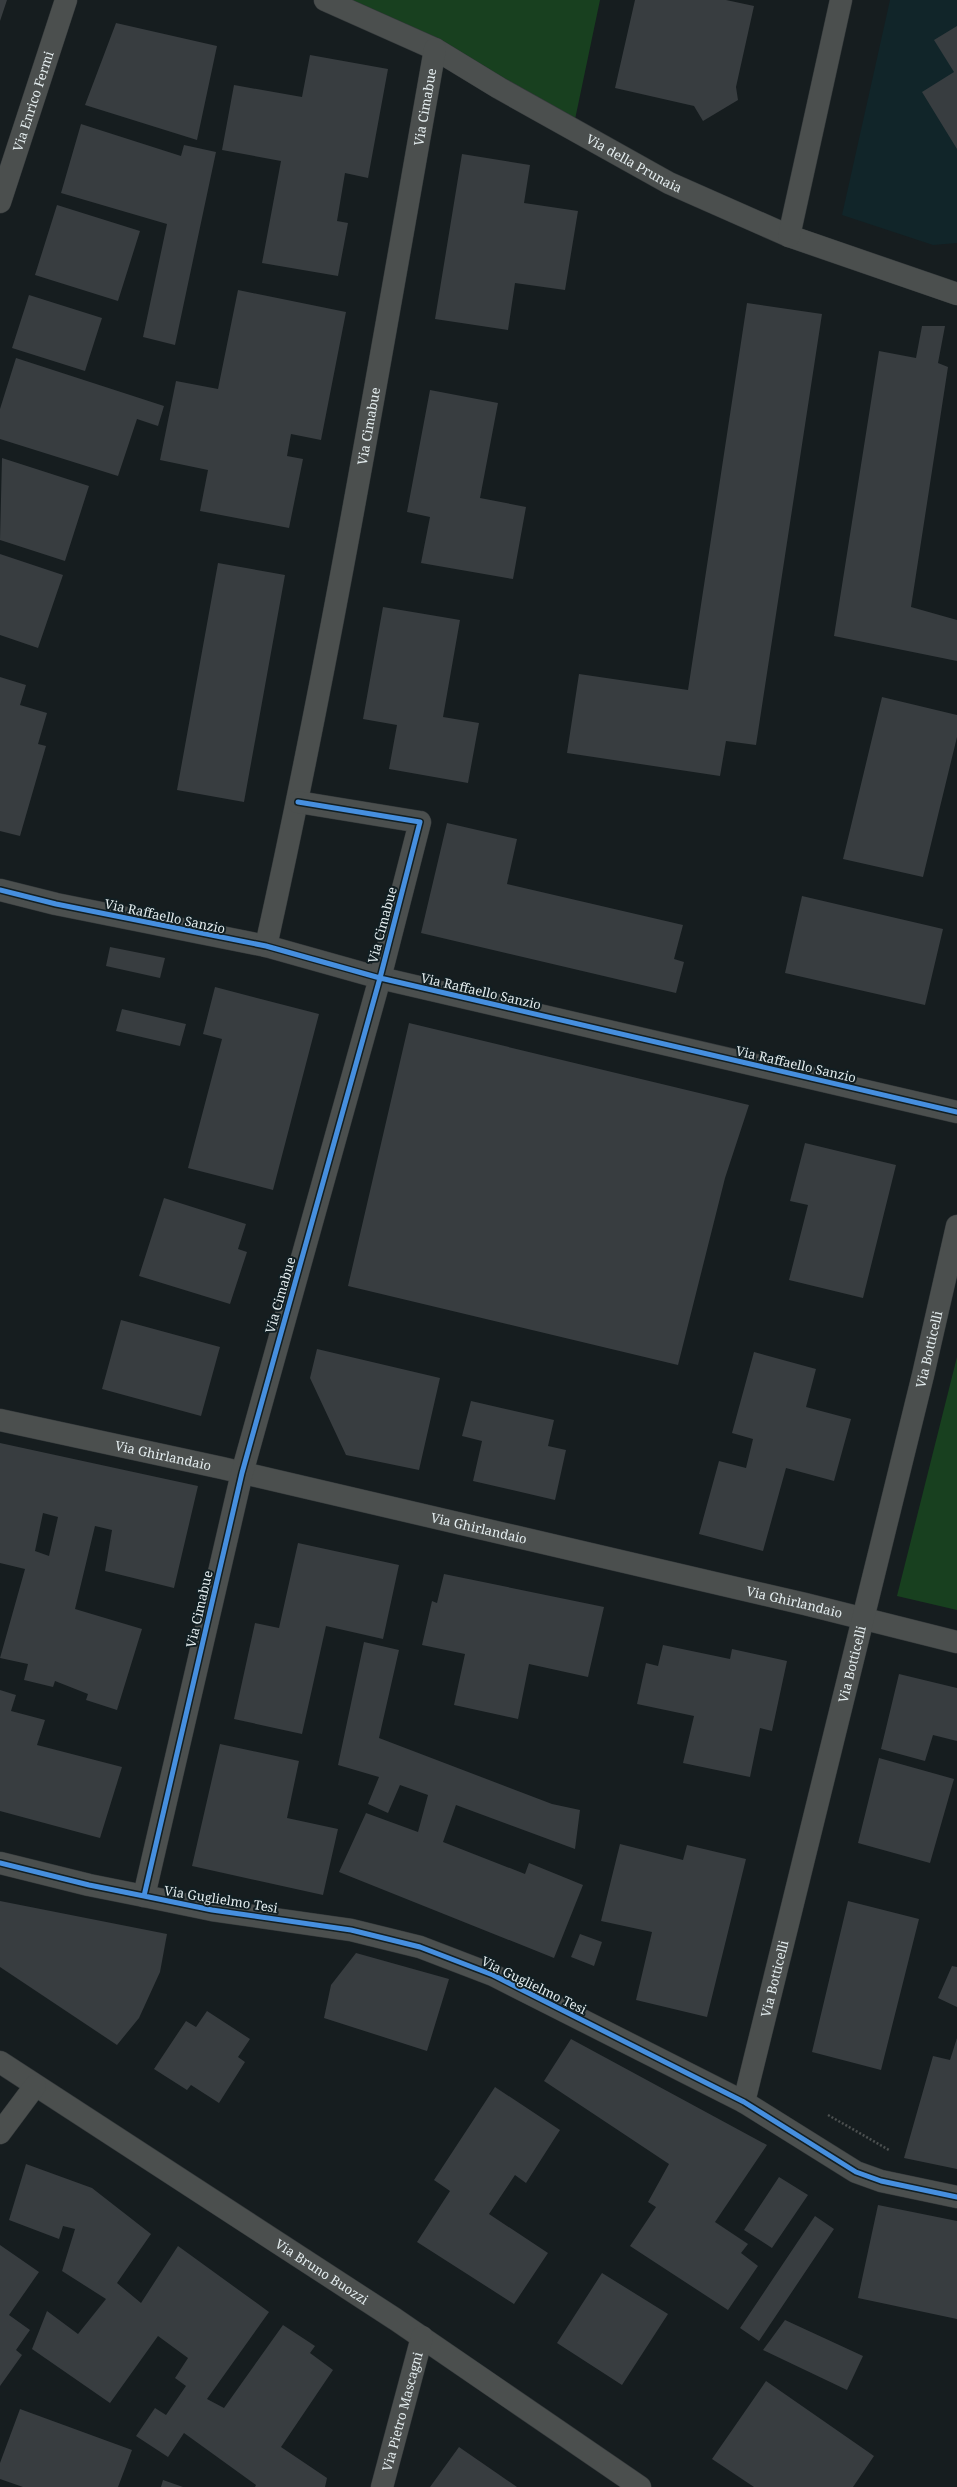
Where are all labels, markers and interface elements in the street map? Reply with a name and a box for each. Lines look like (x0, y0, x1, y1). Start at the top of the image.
street label: Via Enrico Fermi (8, 49, 58, 154)
street label: Via Cimabue (409, 67, 440, 147)
street label: Via della Prunaia (583, 130, 685, 197)
street label: Via Cimabue (353, 386, 384, 466)
street label: Via Cimabue (363, 885, 401, 965)
street label: Via Raffaello Sanzio (103, 894, 227, 938)
street label: Via Raffaello Sanzio (419, 968, 543, 1014)
street label: Via Raffaello Sanzio (734, 1041, 858, 1087)
street label: Via Cimabue (261, 1255, 299, 1335)
street label: Via Botticelli (911, 1309, 946, 1390)
street label: Via Ghirlandaio (113, 1436, 213, 1474)
street label: Via Ghirlandaio (429, 1508, 529, 1548)
street label: Via Cimabue (181, 1569, 217, 1649)
street label: Via Ghirlandaio (745, 1582, 844, 1622)
street label: Via Botticelli (834, 1624, 870, 1704)
street label: Via Guglielmo Tesi (163, 1881, 279, 1917)
street label: Via Botticelli (756, 1938, 793, 2019)
street label: Via Guglielmo Tesi (478, 1952, 590, 2018)
street label: Via Bruno Buozzi (272, 2235, 372, 2308)
street label: Via Pietro Mascagni (378, 2350, 427, 2473)

